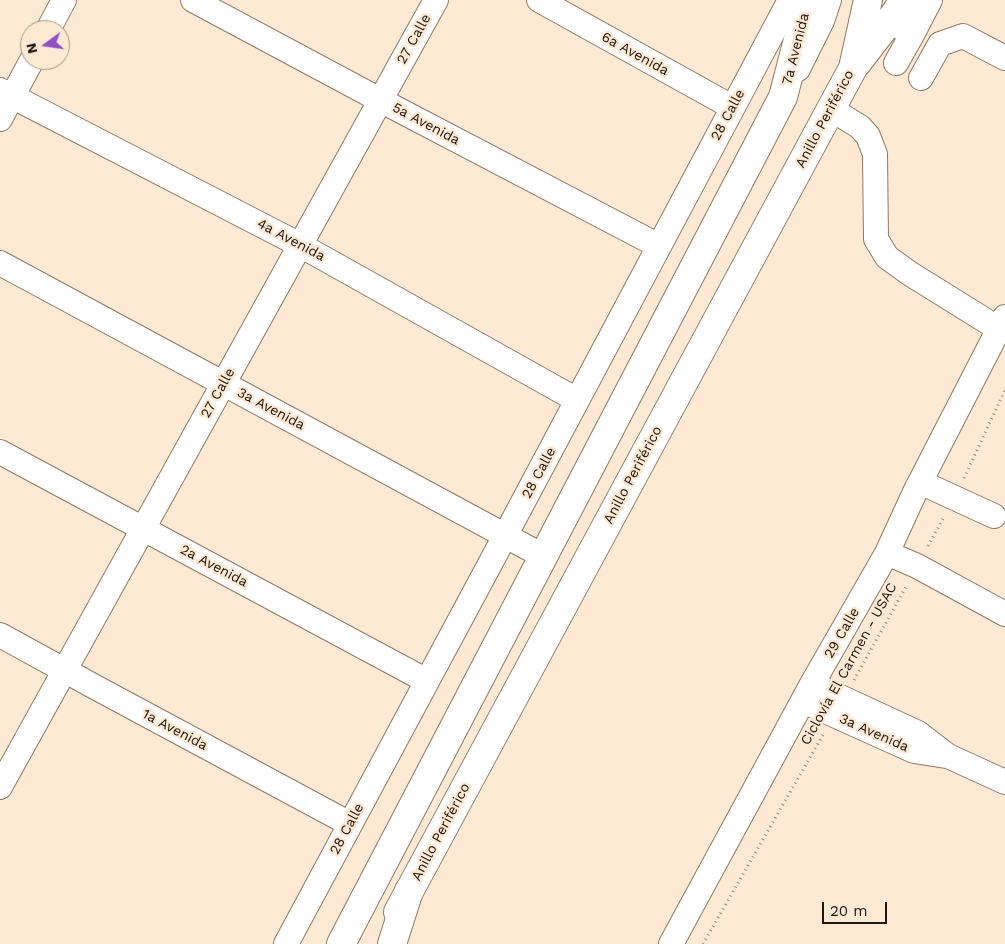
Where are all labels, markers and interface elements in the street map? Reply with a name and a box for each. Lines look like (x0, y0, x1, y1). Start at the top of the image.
street label: 27 Calle (393, 11, 435, 67)
street label: 7a Avenida (779, 11, 813, 87)
north arrow (20, 20, 70, 70)
street label: 6a Avenida (598, 29, 672, 79)
text: N (22, 41, 40, 55)
street label: Anillo Periférico (792, 67, 858, 171)
street label: 28 Calle (708, 86, 748, 144)
street label: 5a Avenida (389, 99, 463, 149)
street label: 4a Avenida (254, 215, 328, 265)
street label: 27 Calle (197, 365, 239, 421)
street label: 3a Avenida (234, 384, 308, 434)
street label: Anillo Periférico (600, 423, 666, 527)
street label: 28 Calle (519, 444, 559, 502)
street label: 2a Avenida (177, 541, 251, 591)
street label: Ciclovía El Carmen - USAC (797, 580, 901, 748)
street label: 29 Calle (821, 605, 863, 661)
street label: 1a Avenida (140, 706, 210, 754)
street label: 3a Avenida (837, 710, 911, 756)
street label: Anillo Periférico (408, 780, 474, 884)
street label: 28 Calle (327, 800, 367, 858)
scale bar (825, 892, 890, 924)
text: 20 m (830, 902, 868, 920)

